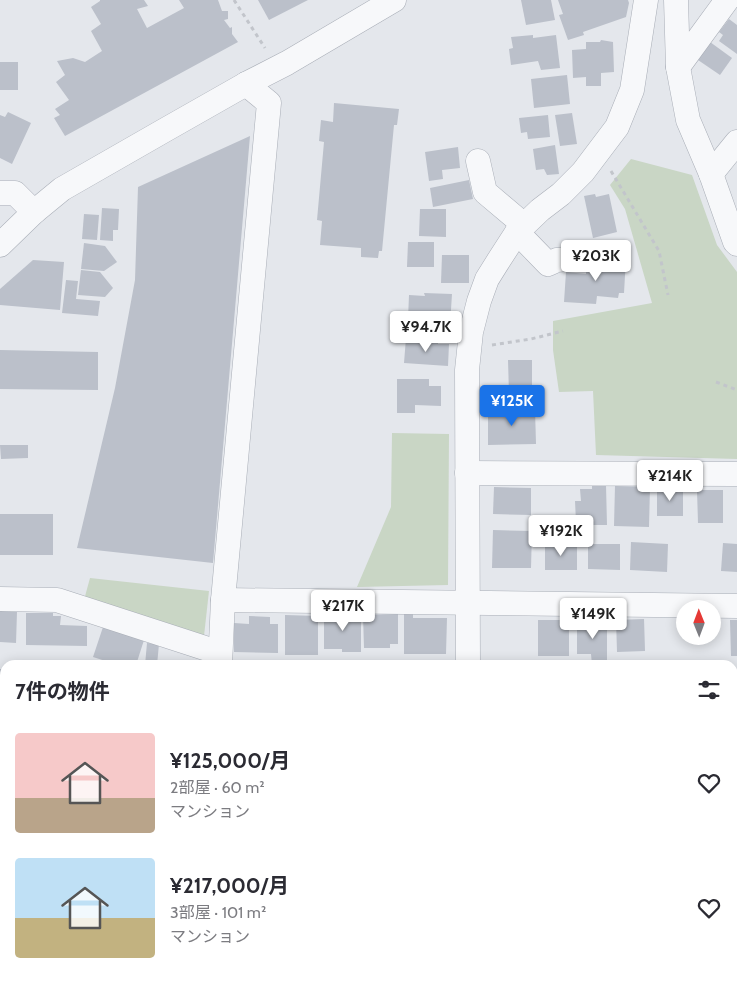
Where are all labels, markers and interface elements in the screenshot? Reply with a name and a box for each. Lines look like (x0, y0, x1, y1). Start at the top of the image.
pin: ¥203K (561, 240, 631, 282)
text: ¥203K (572, 246, 620, 265)
pin: ¥94.7K (385, 310, 467, 353)
text: ¥94.7K (401, 317, 451, 336)
pin: ¥125K (477, 384, 547, 427)
text: ¥125K (491, 391, 533, 410)
pin: ¥214K (635, 460, 705, 502)
text: ¥214K (648, 466, 692, 485)
pin: ¥192K (526, 514, 596, 557)
text: ¥192K (539, 521, 583, 540)
pin: ¥217K (308, 590, 378, 632)
text: ¥217K (322, 596, 364, 615)
pin: ¥149K (558, 598, 628, 640)
north arrow (676, 600, 721, 645)
map controls (676, 600, 721, 645)
text: ¥149K (571, 604, 615, 623)
icon: filters (695, 676, 723, 704)
text: 7件の物件 (15, 679, 110, 704)
text: ¥125,000/月 (170, 748, 290, 773)
icon: home (55, 753, 115, 813)
icon: heart (695, 769, 723, 797)
text: 2部屋 · 60 m² (170, 778, 265, 797)
text: マンション (170, 802, 250, 821)
text: ¥217,000/月 (170, 873, 289, 898)
icon: home (55, 878, 115, 938)
icon: heart (695, 894, 723, 922)
text: 3部屋 · 101 m² (170, 903, 266, 922)
text: マンション (170, 927, 250, 946)

